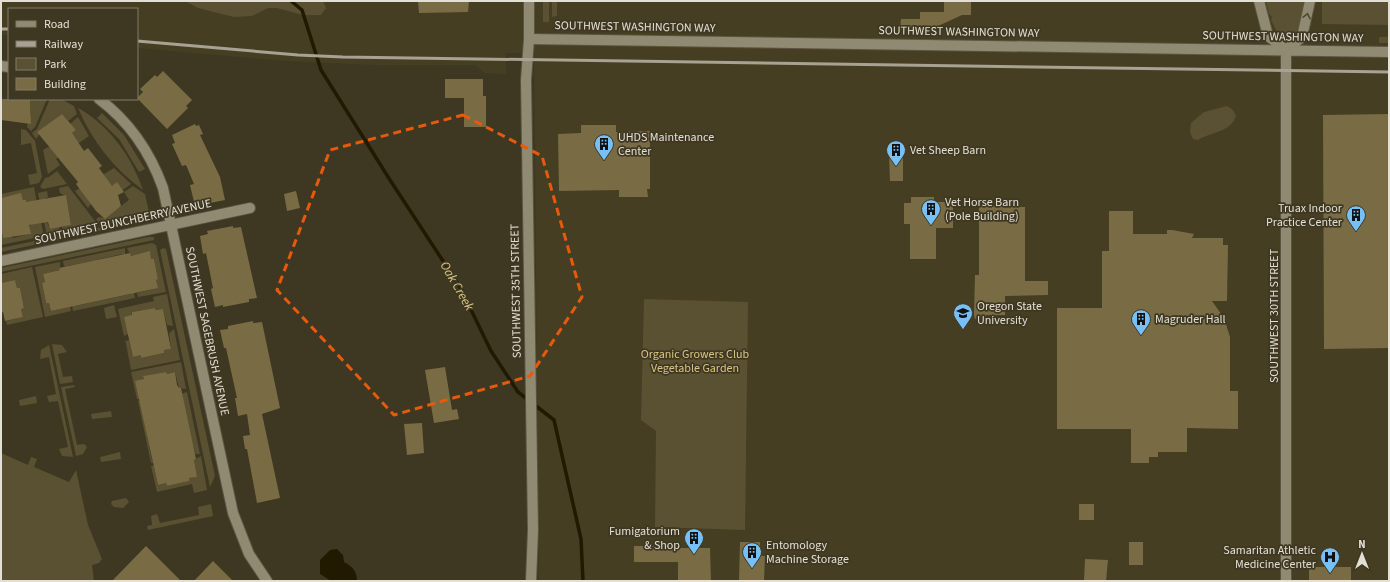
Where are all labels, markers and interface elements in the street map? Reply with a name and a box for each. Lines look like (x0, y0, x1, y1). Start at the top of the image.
legend (8, 8, 138, 100)
one-way arrow (1303, 13, 1311, 19)
text: Road (44, 16, 70, 33)
street label: SOUTHWEST WASHINGTON WAY (554, 17, 716, 37)
street label: SOUTHWEST WASHINGTON WAY (878, 22, 1040, 42)
street label: SOUTHWEST WASHINGTON WAY (1202, 27, 1364, 47)
text: Railway (44, 36, 83, 53)
text: Park (44, 56, 66, 73)
text: Building (44, 76, 86, 93)
place label: UHDS Maintenance Center (618, 129, 714, 160)
building icon: UHDS Maintenance Center (593, 133, 615, 161)
building icon: Vet Sheep Barn (885, 139, 907, 167)
place label: Vet Sheep Barn (910, 142, 986, 159)
place label: Vet Horse Barn (Pole Building) (945, 194, 1019, 225)
street label: SOUTHWEST BUNCHBERRY AVENUE (33, 195, 213, 249)
building icon: Vet Horse Barn (Pole Building) (920, 198, 942, 226)
place label: Truax Indoor Practice Center (1266, 200, 1343, 231)
building icon: Truax Indoor Practice Center (1345, 204, 1367, 232)
street label: SOUTHWEST 35TH STREET (506, 223, 526, 358)
street label: SOUTHWEST SAGEBRUSH AVENUE (181, 245, 233, 417)
street label: SOUTHWEST 30TH STREET (1266, 248, 1283, 383)
water label: Oak Creek (436, 258, 479, 315)
place label: Oregon State University (977, 298, 1042, 329)
school or university icon: Oregon State University (952, 302, 974, 330)
building icon: Magruder Hall (1130, 308, 1152, 336)
place label: Magruder Hall (1155, 311, 1226, 328)
park label: Organic Growers Club Vegetable Garden (641, 346, 750, 377)
place label: Fumigatorium & Shop (609, 523, 680, 554)
building icon: Fumigatorium & Shop (683, 527, 705, 555)
north arrow (1342, 534, 1382, 574)
place label: Entomology Machine Storage (766, 537, 849, 568)
text: N (1358, 537, 1366, 552)
building icon: Entomology Machine Storage (741, 541, 763, 569)
place label: Samaritan Athletic Medicine Center (1223, 542, 1317, 573)
hospital icon: Samaritan Athletic Medicine Center (1319, 546, 1341, 574)

